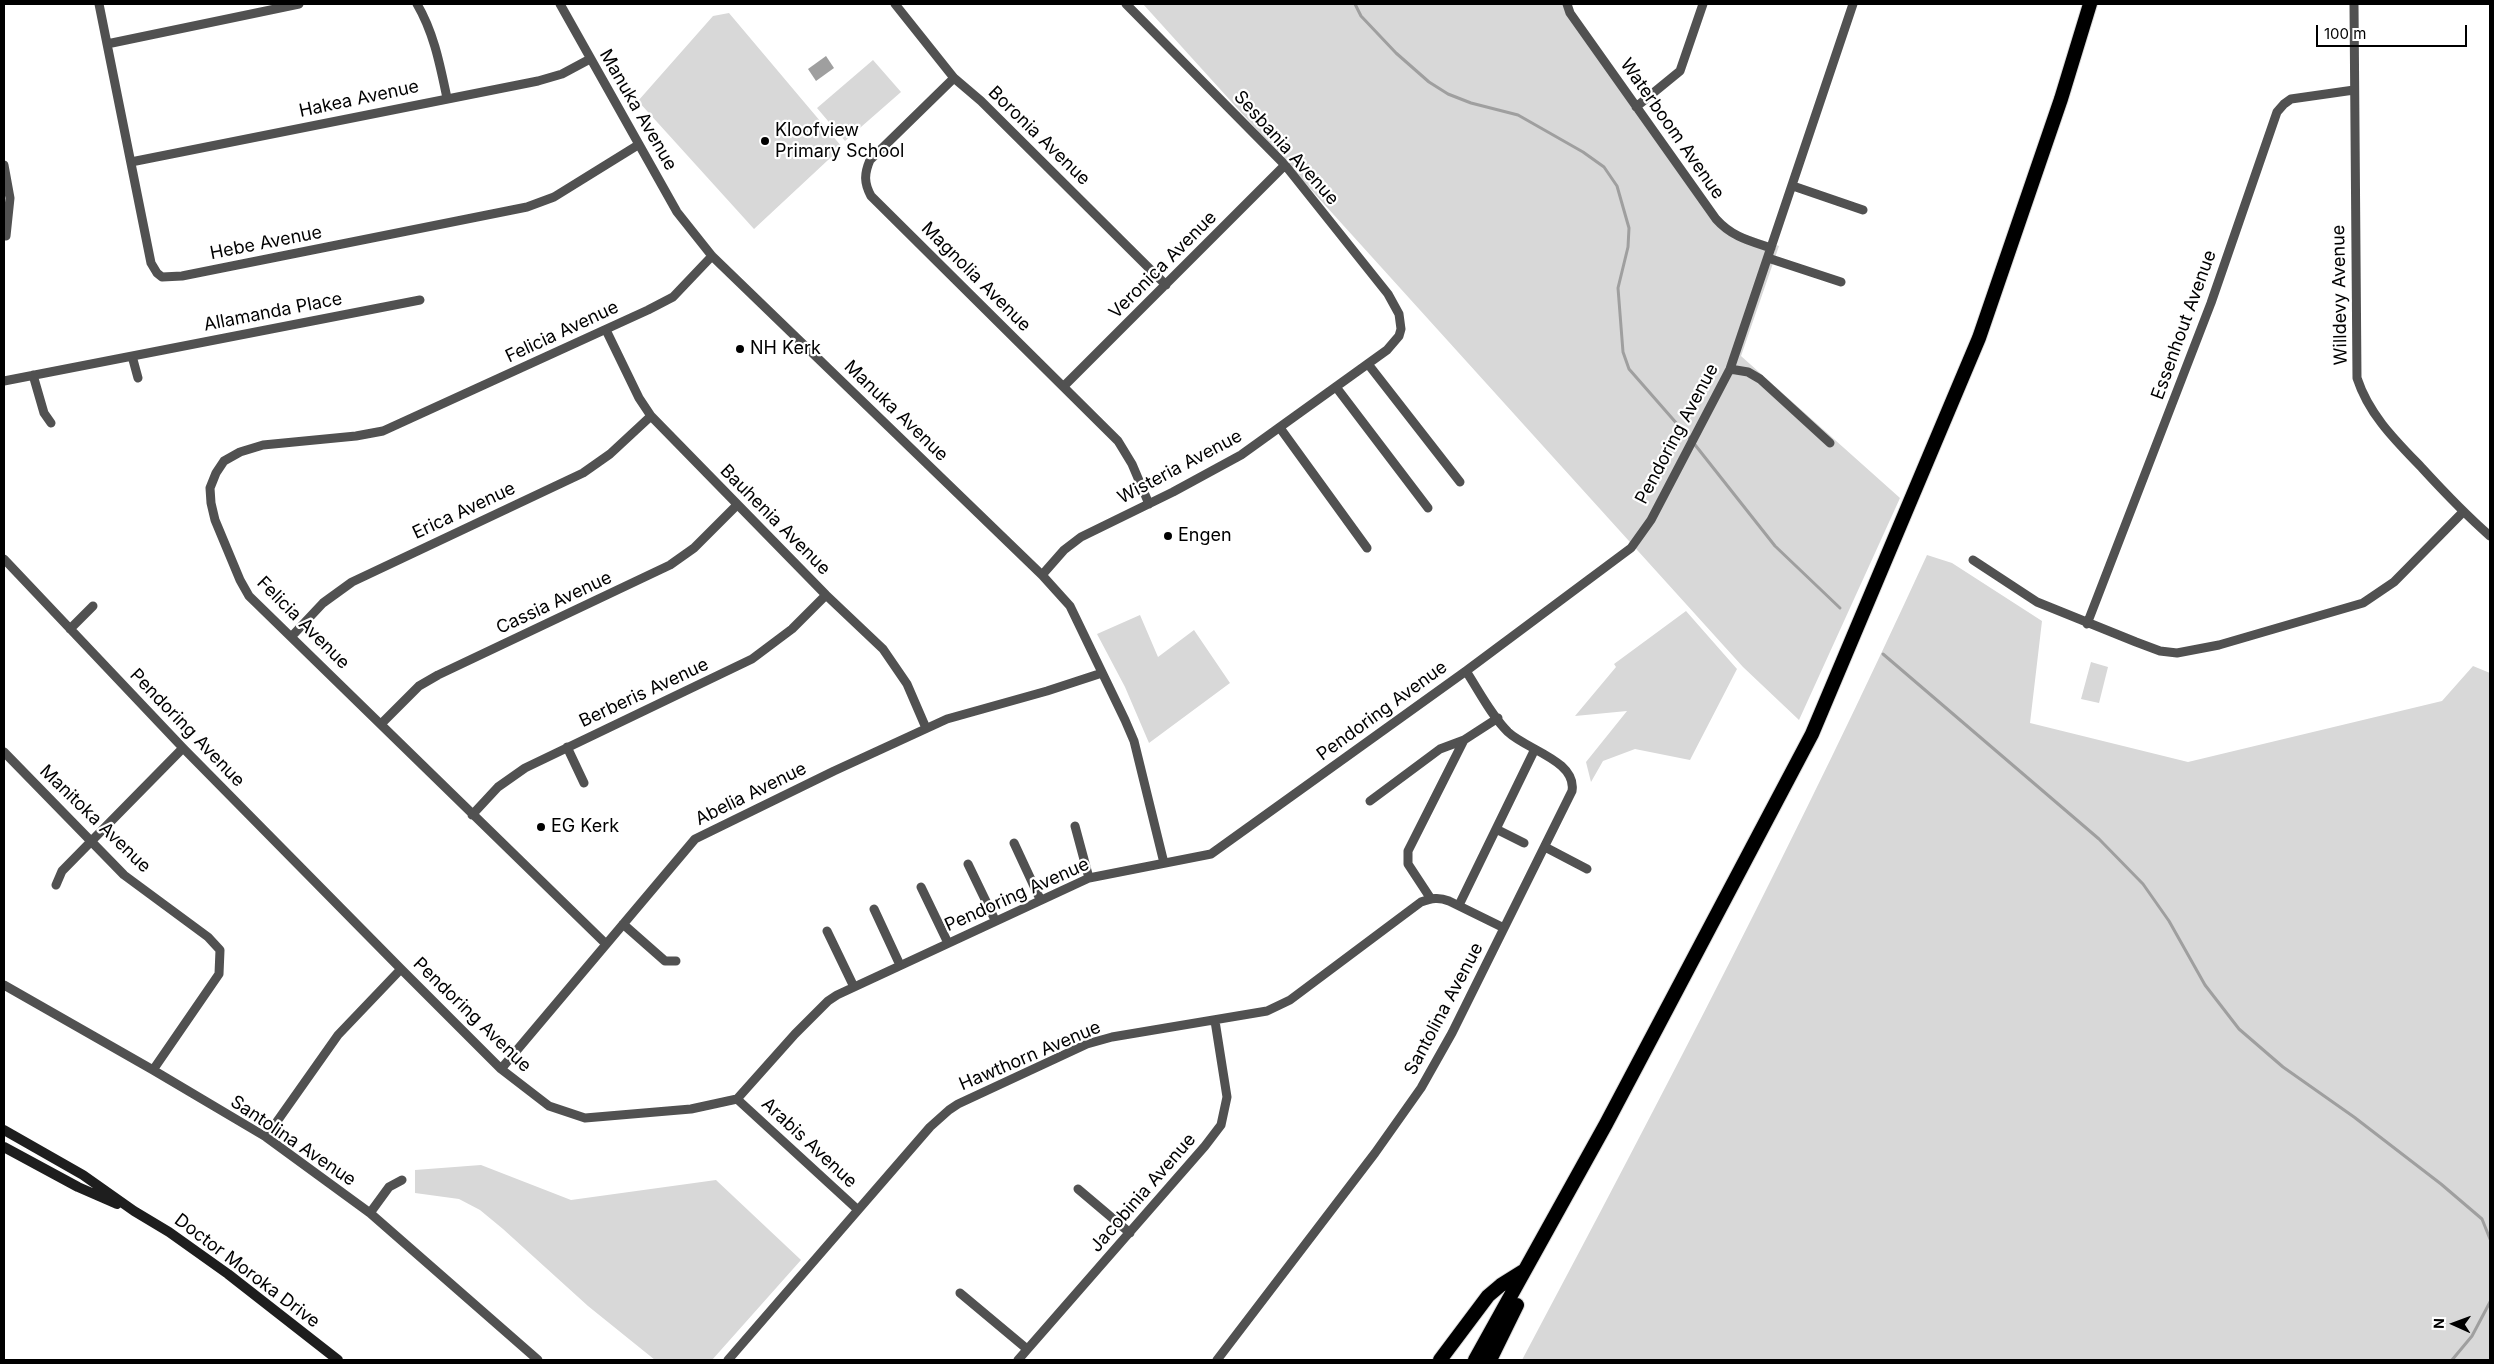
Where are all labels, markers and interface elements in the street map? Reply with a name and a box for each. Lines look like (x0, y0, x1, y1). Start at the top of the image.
scale bar (2319, 15, 2470, 47)
text: 100 m (2324, 24, 2366, 43)
street label: Manuka Avenue (595, 46, 681, 174)
street label: Waterboom Avenue (1615, 54, 1729, 204)
street label: Hakea Avenue (297, 76, 421, 122)
street label: Boronia Avenue (984, 82, 1094, 190)
street label: Sesbania Avenue (1229, 86, 1343, 210)
place label: Kloofview Primary School (775, 120, 904, 162)
marker: Kloofview Primary School (759, 135, 771, 147)
street label: Veronica Avenue (1105, 207, 1221, 323)
street label: Magnolia Avenue (917, 218, 1035, 336)
street label: Hebe Avenue (208, 222, 324, 264)
street label: Willdevy Avenue (2328, 225, 2352, 365)
street label: Essenhout Avenue (2147, 247, 2221, 403)
street label: Allamanda Place (202, 288, 344, 336)
street label: Felicia Avenue (502, 296, 622, 368)
place label: NH Kerk (750, 338, 821, 360)
marker: NH Kerk (734, 343, 746, 355)
street label: Manuka Avenue (840, 356, 952, 466)
street label: Pendoring Avenue (1631, 360, 1723, 508)
street label: Wisteria Avenue (1114, 425, 1246, 509)
street label: Bauhenia Avenue (715, 460, 835, 580)
street label: Erica Avenue (409, 478, 519, 544)
place label: Engen (1178, 525, 1232, 547)
marker: Engen (1162, 530, 1174, 542)
street label: Cassia Avenue (493, 567, 615, 639)
street label: Felicia Avenue (252, 572, 354, 674)
street label: Berberis Avenue (576, 654, 712, 732)
street label: Pendoring Avenue (1313, 656, 1451, 766)
street label: Pendoring Avenue (125, 664, 249, 792)
street label: Abelia Avenue (692, 758, 810, 830)
street label: Manitoka Avenue (35, 760, 155, 878)
place label: EG Kerk (551, 816, 619, 838)
marker: EG Kerk (535, 821, 547, 833)
street label: Pendoring Avenue (941, 853, 1093, 937)
street label: Santolina Avenue (1400, 939, 1488, 1079)
street label: Pendoring Avenue (408, 953, 536, 1077)
street label: Hawthorn Avenue (956, 1016, 1104, 1096)
street label: Santolina Avenue (226, 1091, 360, 1191)
street label: Arabis Avenue (757, 1093, 861, 1193)
street label: Jacobinia Avenue (1086, 1129, 1200, 1257)
street label: Doctor Moroka Drive (170, 1209, 324, 1333)
north arrow (2429, 1299, 2479, 1349)
text: N (2430, 1318, 2447, 1329)

